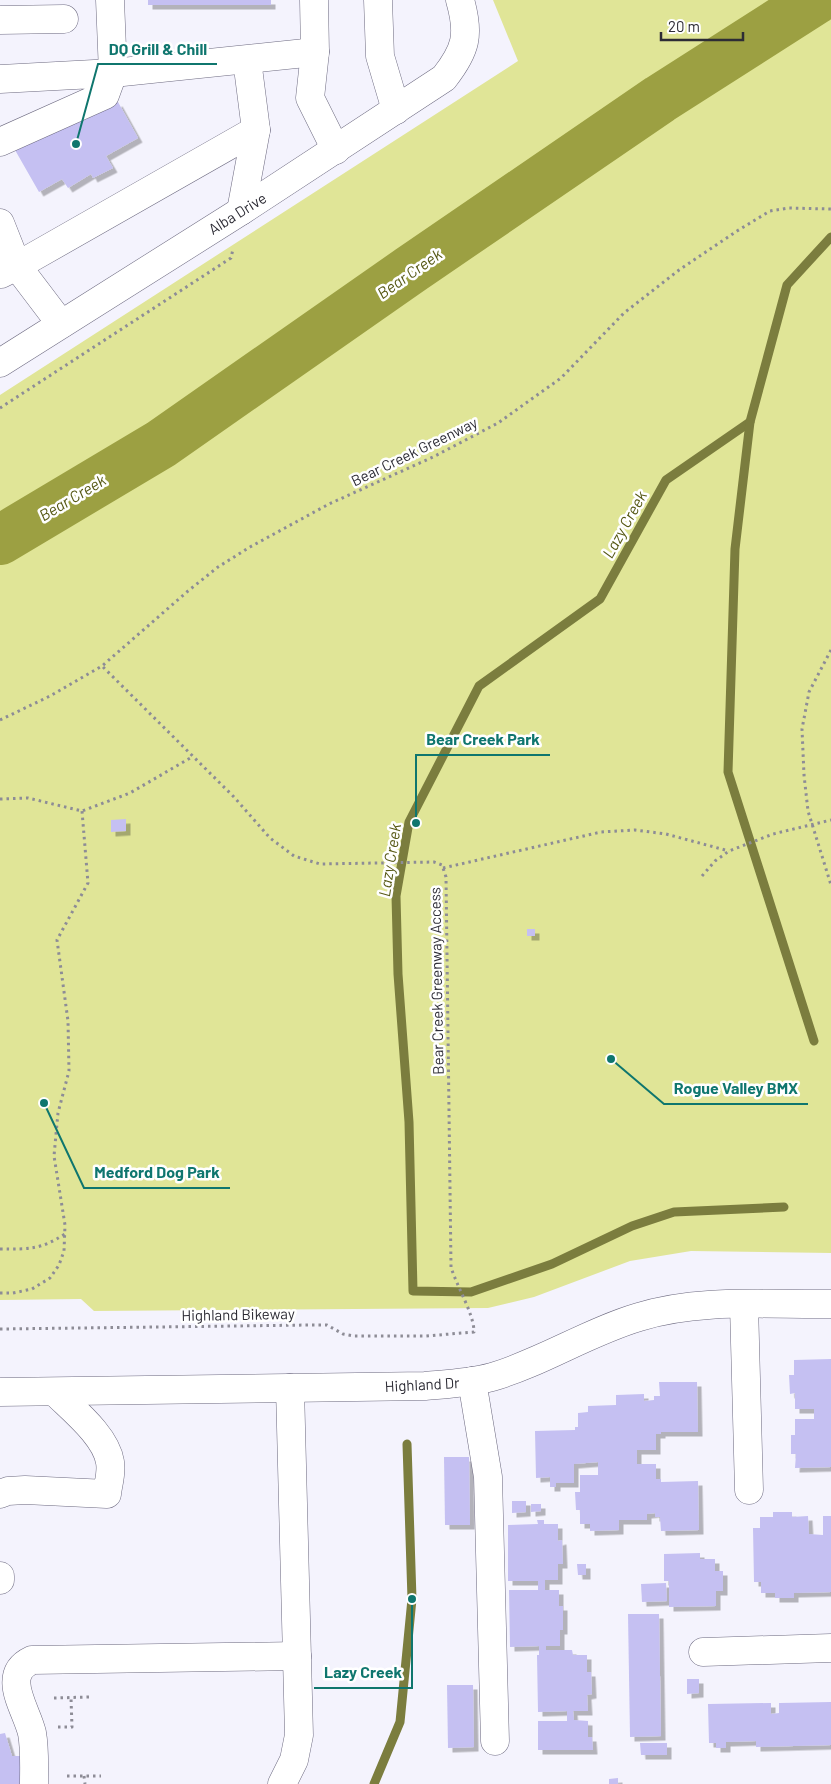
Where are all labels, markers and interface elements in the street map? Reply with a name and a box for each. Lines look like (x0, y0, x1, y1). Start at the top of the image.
scale bar (661, 10, 744, 42)
text: 20 m (668, 17, 700, 35)
callout: DQ Grill & Chill (98, 33, 217, 64)
text: DQ Grill & Chill (109, 39, 207, 58)
street label: Alba Drive (205, 188, 269, 238)
water label: Bear Creek (373, 244, 445, 302)
street label: Bear Creek Greenway (348, 413, 480, 489)
water label: Bear Creek (35, 470, 109, 524)
water label: Lazy Creek (598, 487, 650, 561)
callout: Bear Creek Park (416, 724, 550, 755)
text: Bear Creek Park (426, 729, 540, 748)
water label: Lazy Creek (374, 822, 404, 898)
street label: Bear Creek Greenway Access (425, 887, 447, 1075)
callout: Rogue Valley BMX (664, 1073, 808, 1104)
text: Rogue Valley BMX (674, 1078, 798, 1097)
callout: Medford Dog Park (84, 1157, 230, 1188)
text: Medford Dog Park (94, 1162, 220, 1181)
street label: Highland Bikeway (181, 1304, 295, 1324)
street label: Highland Dr (384, 1373, 460, 1395)
callout: Lazy Creek (314, 1657, 412, 1688)
text: Lazy Creek (324, 1662, 402, 1681)

